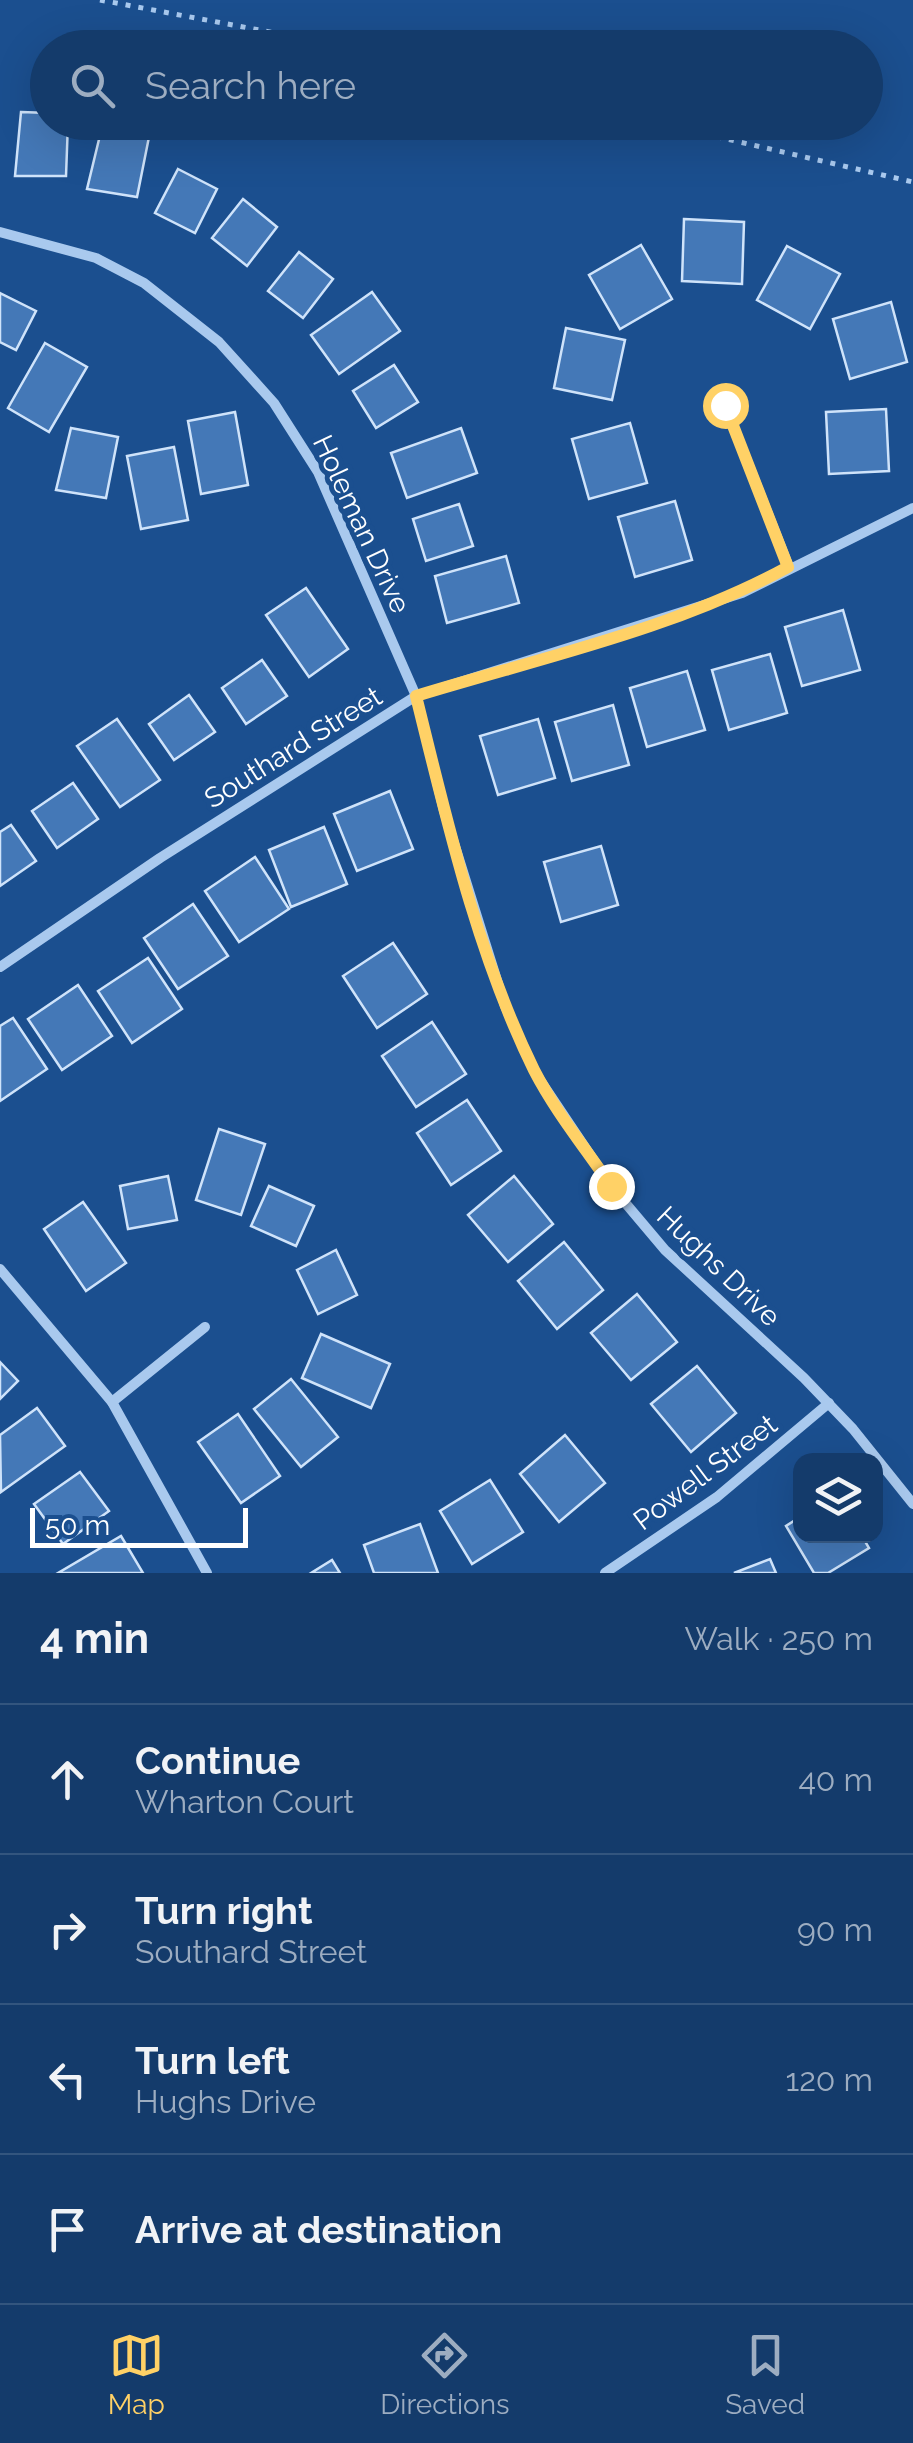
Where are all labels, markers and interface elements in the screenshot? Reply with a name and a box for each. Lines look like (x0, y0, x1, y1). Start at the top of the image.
search box (30, 30, 883, 140)
icon: search (65, 58, 120, 113)
text: Search here (145, 63, 356, 108)
route start (703, 383, 749, 429)
street label: Holeman Drive (306, 430, 417, 618)
street label: Southard Street (198, 679, 389, 815)
route end (589, 1164, 635, 1210)
street label: Hughs Drive (650, 1199, 787, 1333)
street label: Powell Street (627, 1407, 784, 1537)
map controls (793, 1453, 883, 1543)
button: layers (793, 1453, 883, 1543)
scale bar (30, 1503, 248, 1548)
text: 50 m (45, 1509, 110, 1542)
text: 4 min (40, 1614, 149, 1663)
text: Walk · 250 m (684, 1620, 873, 1657)
text: Continue (135, 1738, 300, 1783)
icon: ahead (40, 1752, 95, 1807)
text: 40 m (798, 1761, 873, 1798)
text: Wharton Court (135, 1783, 354, 1820)
text: Turn right (135, 1888, 312, 1933)
icon: right (40, 1902, 95, 1957)
text: 90 m (797, 1911, 873, 1948)
text: Southard Street (135, 1933, 367, 1970)
text: Turn left (135, 2038, 290, 2083)
icon: left (40, 2052, 95, 2107)
text: 120 m (785, 2061, 873, 2098)
text: Hughs Drive (135, 2083, 316, 2120)
icon: arrive (40, 2202, 95, 2257)
text: Arrive at destination (135, 2207, 502, 2252)
tab: Map (108, 2328, 165, 2421)
tab: Directions (380, 2328, 510, 2421)
tab: Saved (725, 2328, 805, 2421)

